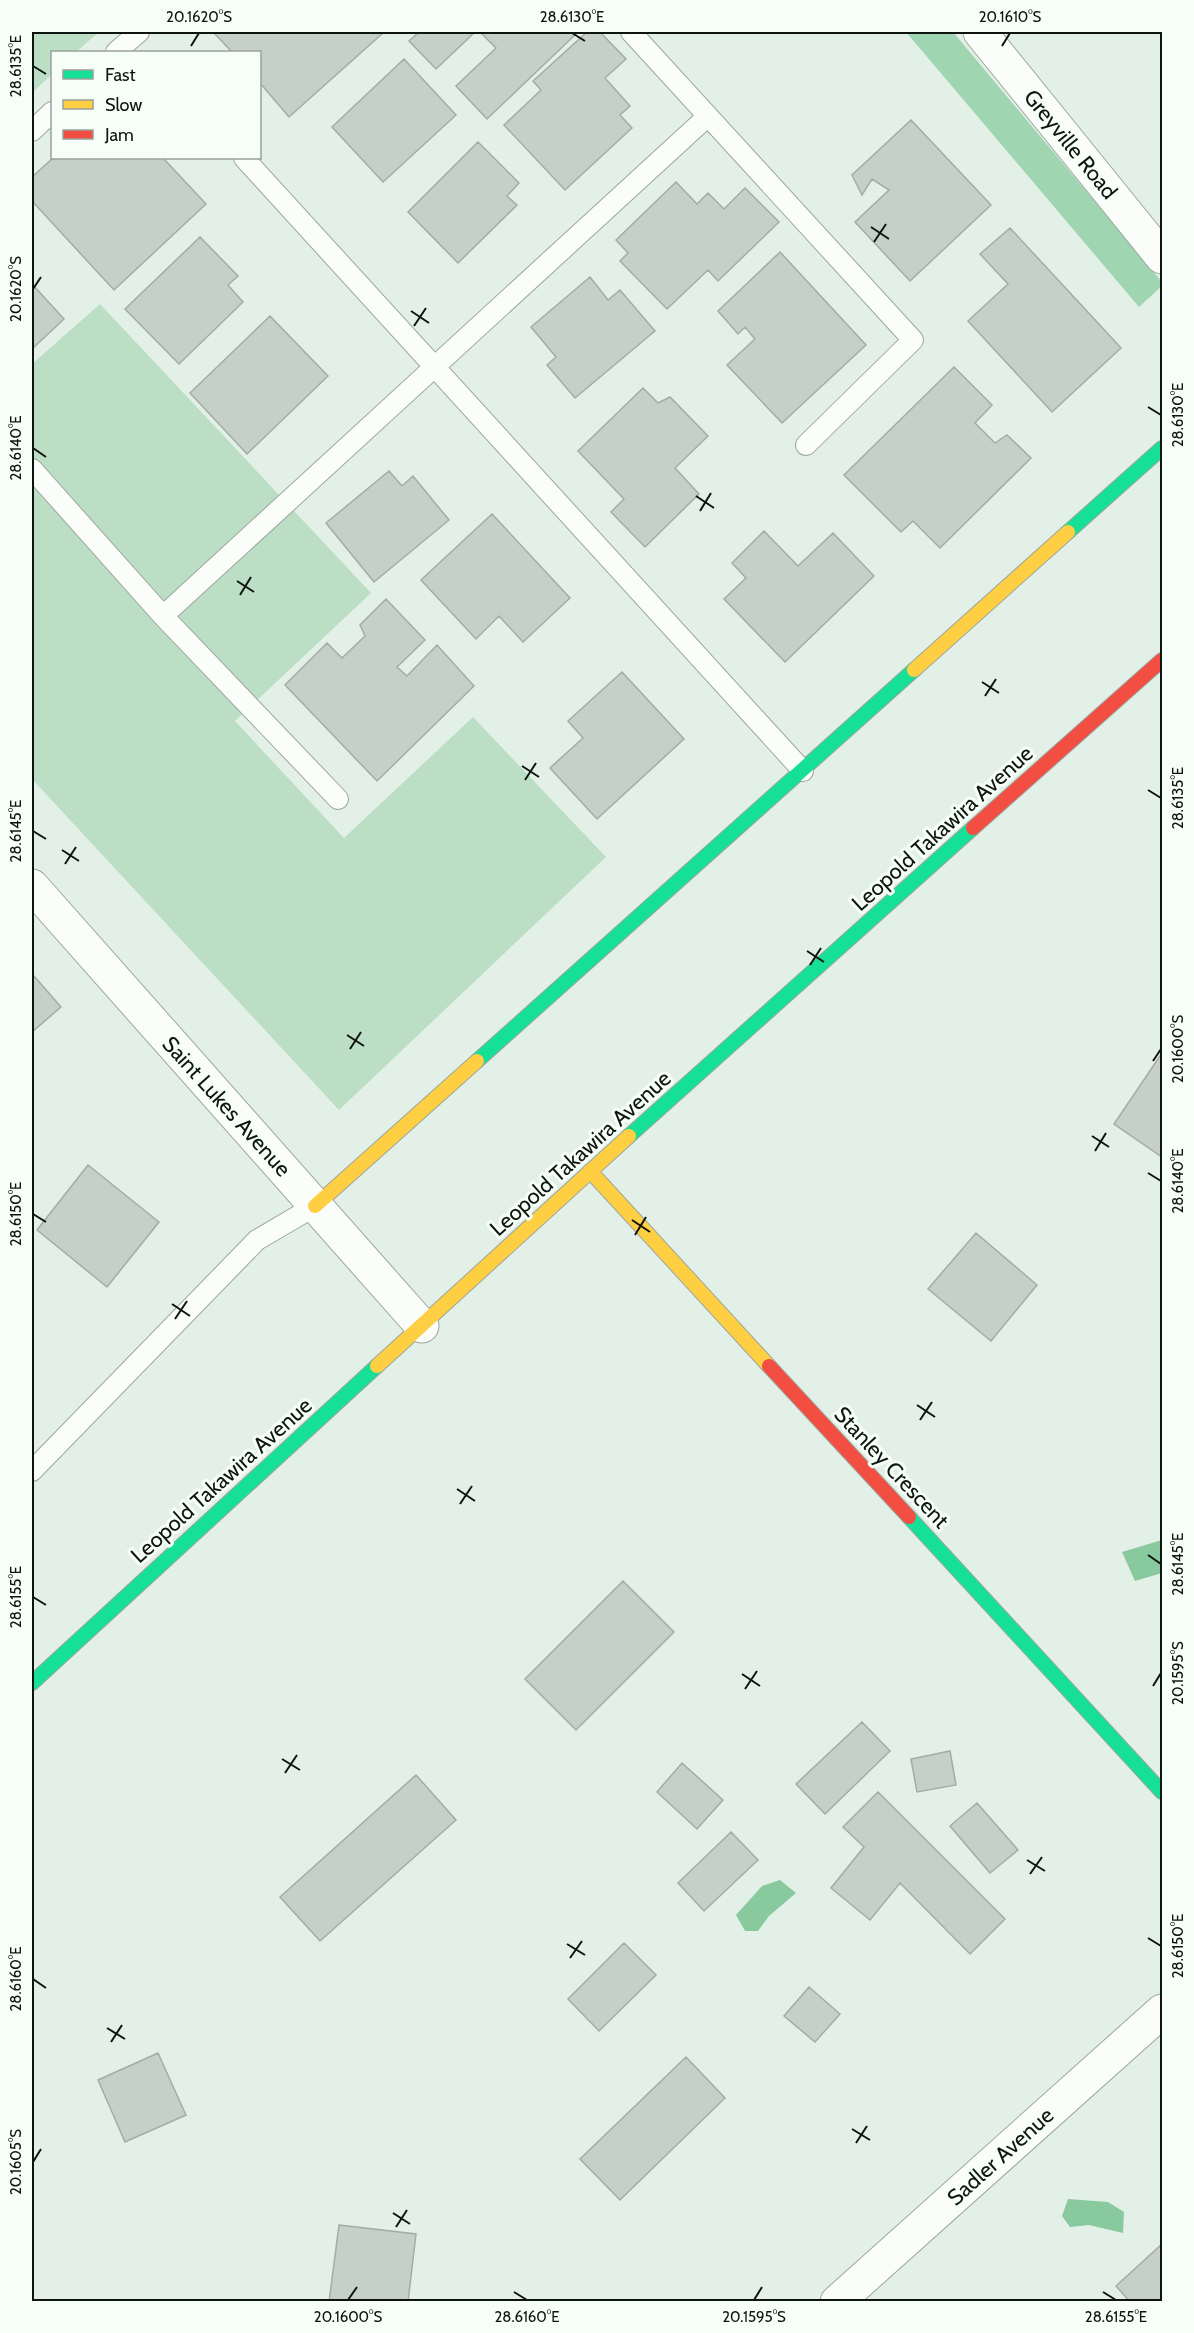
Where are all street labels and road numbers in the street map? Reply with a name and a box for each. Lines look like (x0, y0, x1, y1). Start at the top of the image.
street label: Greyville Road (1018, 84, 1123, 205)
street label: Leopold Takawira Avenue (846, 740, 1038, 917)
street label: Saint Lukes Avenue (157, 1031, 297, 1182)
street label: Leopold Takawira Avenue (484, 1065, 676, 1242)
street label: Leopold Takawira Avenue (125, 1392, 317, 1569)
street label: Stanley Crescent (829, 1401, 955, 1534)
street label: Sadler Avenue (942, 2102, 1059, 2211)

